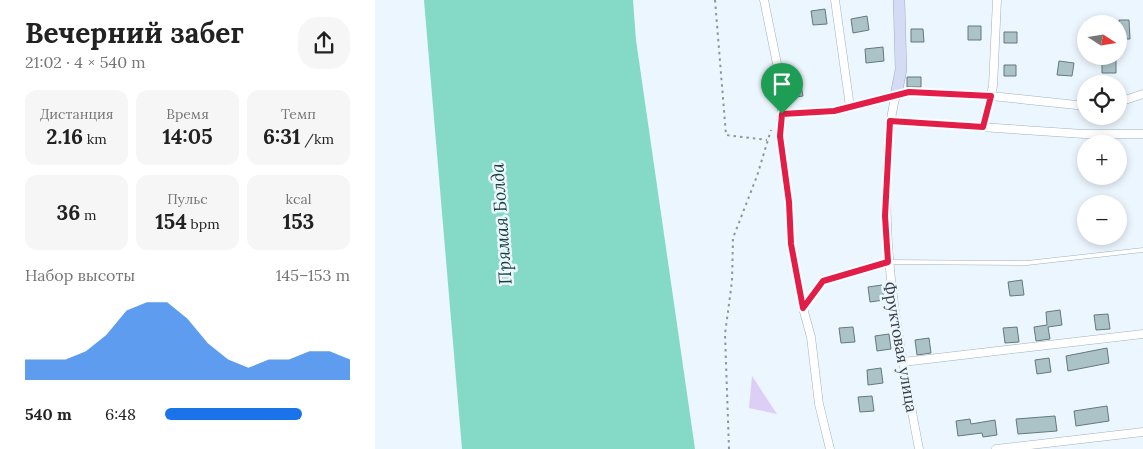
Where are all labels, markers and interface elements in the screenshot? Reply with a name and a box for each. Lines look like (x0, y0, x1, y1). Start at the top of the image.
text: Вечерний забег (25, 15, 244, 51)
north arrow (1077, 15, 1127, 65)
map controls (1077, 15, 1127, 245)
button: share (298, 17, 350, 69)
text: 21:02 · 4 × 540 m (25, 52, 146, 72)
pin (761, 63, 803, 114)
icon: arrive (768, 70, 796, 98)
button: locate (1077, 75, 1127, 125)
text: Дистанция (40, 105, 113, 123)
text: Время (166, 105, 209, 123)
text: Темп (281, 105, 316, 123)
text: 2.16 (46, 123, 83, 150)
text: 14:05 (163, 123, 212, 150)
text: 6:31 (263, 123, 301, 150)
text: km (83, 130, 107, 148)
text: /km (301, 130, 334, 148)
button: + (1077, 135, 1127, 185)
water label: Прямая Болда (485, 162, 517, 286)
text: Пульс (167, 190, 208, 208)
text: kcal (286, 190, 311, 208)
button: − (1077, 195, 1127, 245)
text: 36 (56, 199, 80, 226)
text: m (80, 206, 97, 224)
text: 154 (155, 208, 187, 235)
text: 153 (283, 208, 314, 235)
text: bpm (187, 215, 220, 233)
text: Набор высоты (25, 265, 135, 285)
text: 145–153 m (276, 265, 350, 285)
street label: Фруктовая улица (880, 280, 922, 414)
text: 540 m (25, 404, 72, 424)
text: 6:48 (105, 404, 136, 424)

